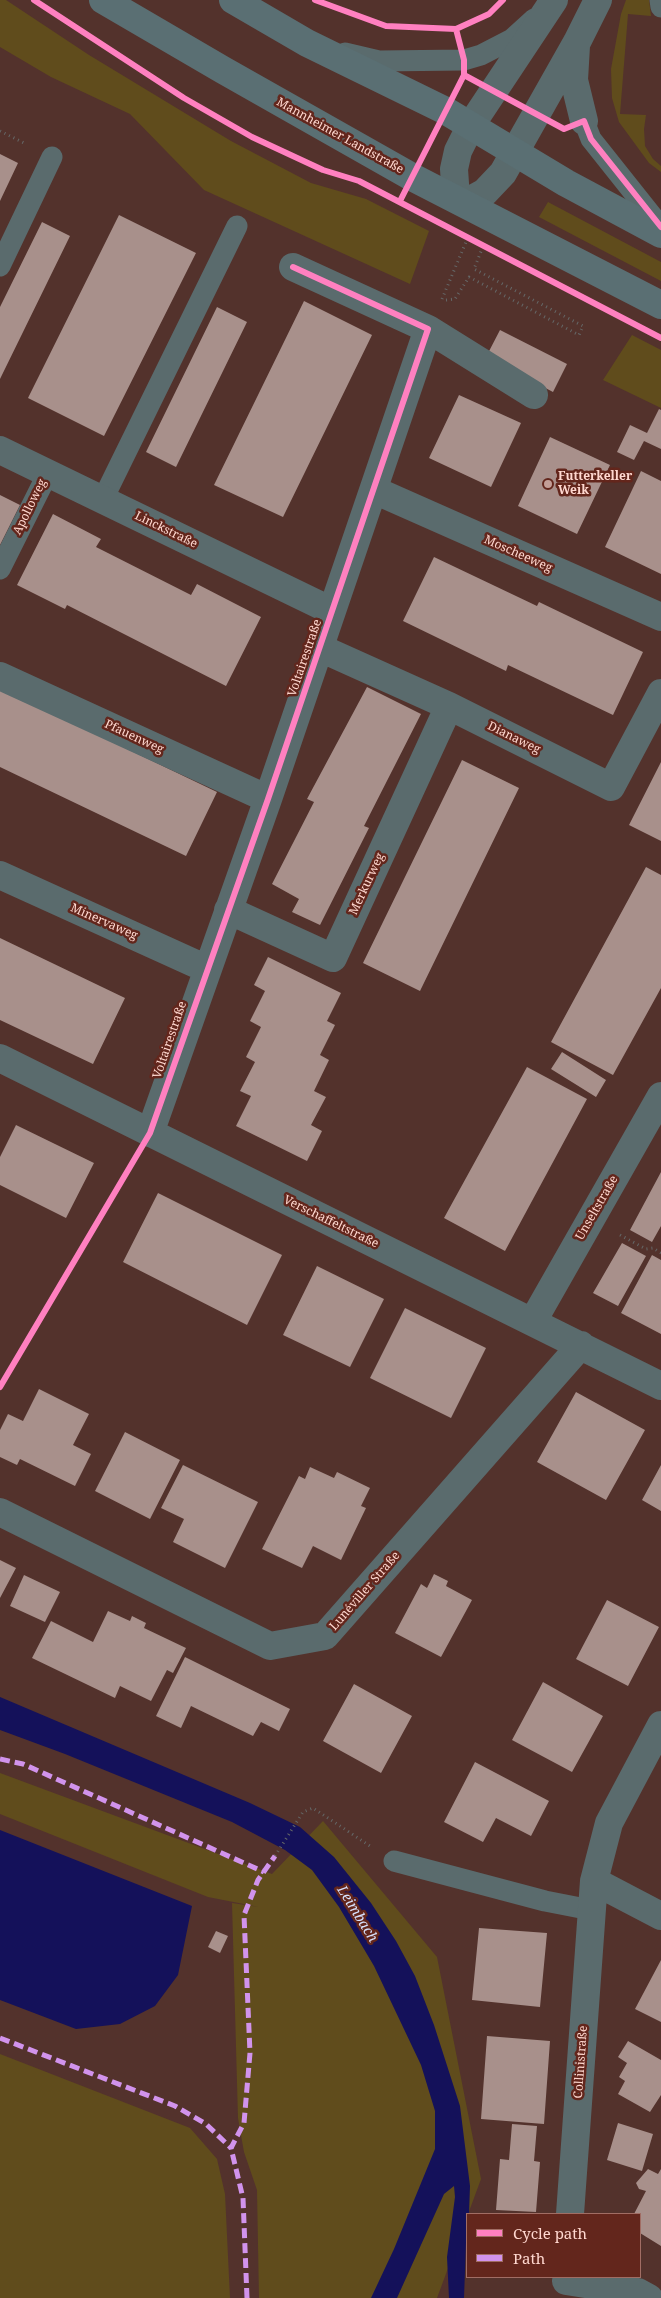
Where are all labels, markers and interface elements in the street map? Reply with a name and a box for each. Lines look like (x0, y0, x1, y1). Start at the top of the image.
street label: Mannheimer Landstraße (274, 95, 406, 177)
place label: Futterkeller Weik (558, 470, 632, 498)
street label: Apolloweg (10, 477, 50, 537)
marker: Futterkeller Weik (542, 478, 554, 490)
street label: Linckstraße (132, 509, 200, 551)
street label: Moscheeweg (482, 533, 554, 575)
street label: Voltairestraße (285, 617, 325, 699)
street label: Pfauenweg (102, 717, 166, 757)
street label: Dianaweg (485, 719, 543, 757)
street label: Merkurweg (346, 851, 388, 917)
street label: Minervaweg (68, 901, 140, 943)
street label: Voltairestraße (150, 999, 190, 1081)
street label: Unseltstraße (573, 1173, 621, 1243)
street label: Verschaffeltstraße (281, 1193, 381, 1251)
street label: Lunéviller Straße (327, 1549, 403, 1633)
water label: Leimbach (333, 1883, 381, 1945)
street label: Collinistraße (571, 2025, 591, 2099)
legend (466, 2213, 641, 2278)
text: Cycle path (513, 2223, 587, 2243)
text: Path (513, 2248, 545, 2268)

